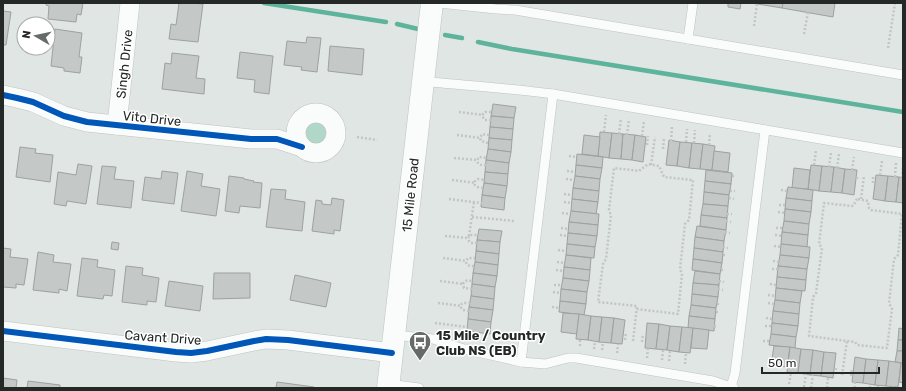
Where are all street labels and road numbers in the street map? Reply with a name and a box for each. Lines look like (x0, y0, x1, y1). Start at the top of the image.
street label: Singh Drive (113, 29, 137, 99)
street label: Vito Drive (122, 108, 182, 129)
street label: 15 Mile Road (399, 157, 422, 233)
street label: Cavant Drive (124, 327, 202, 348)

